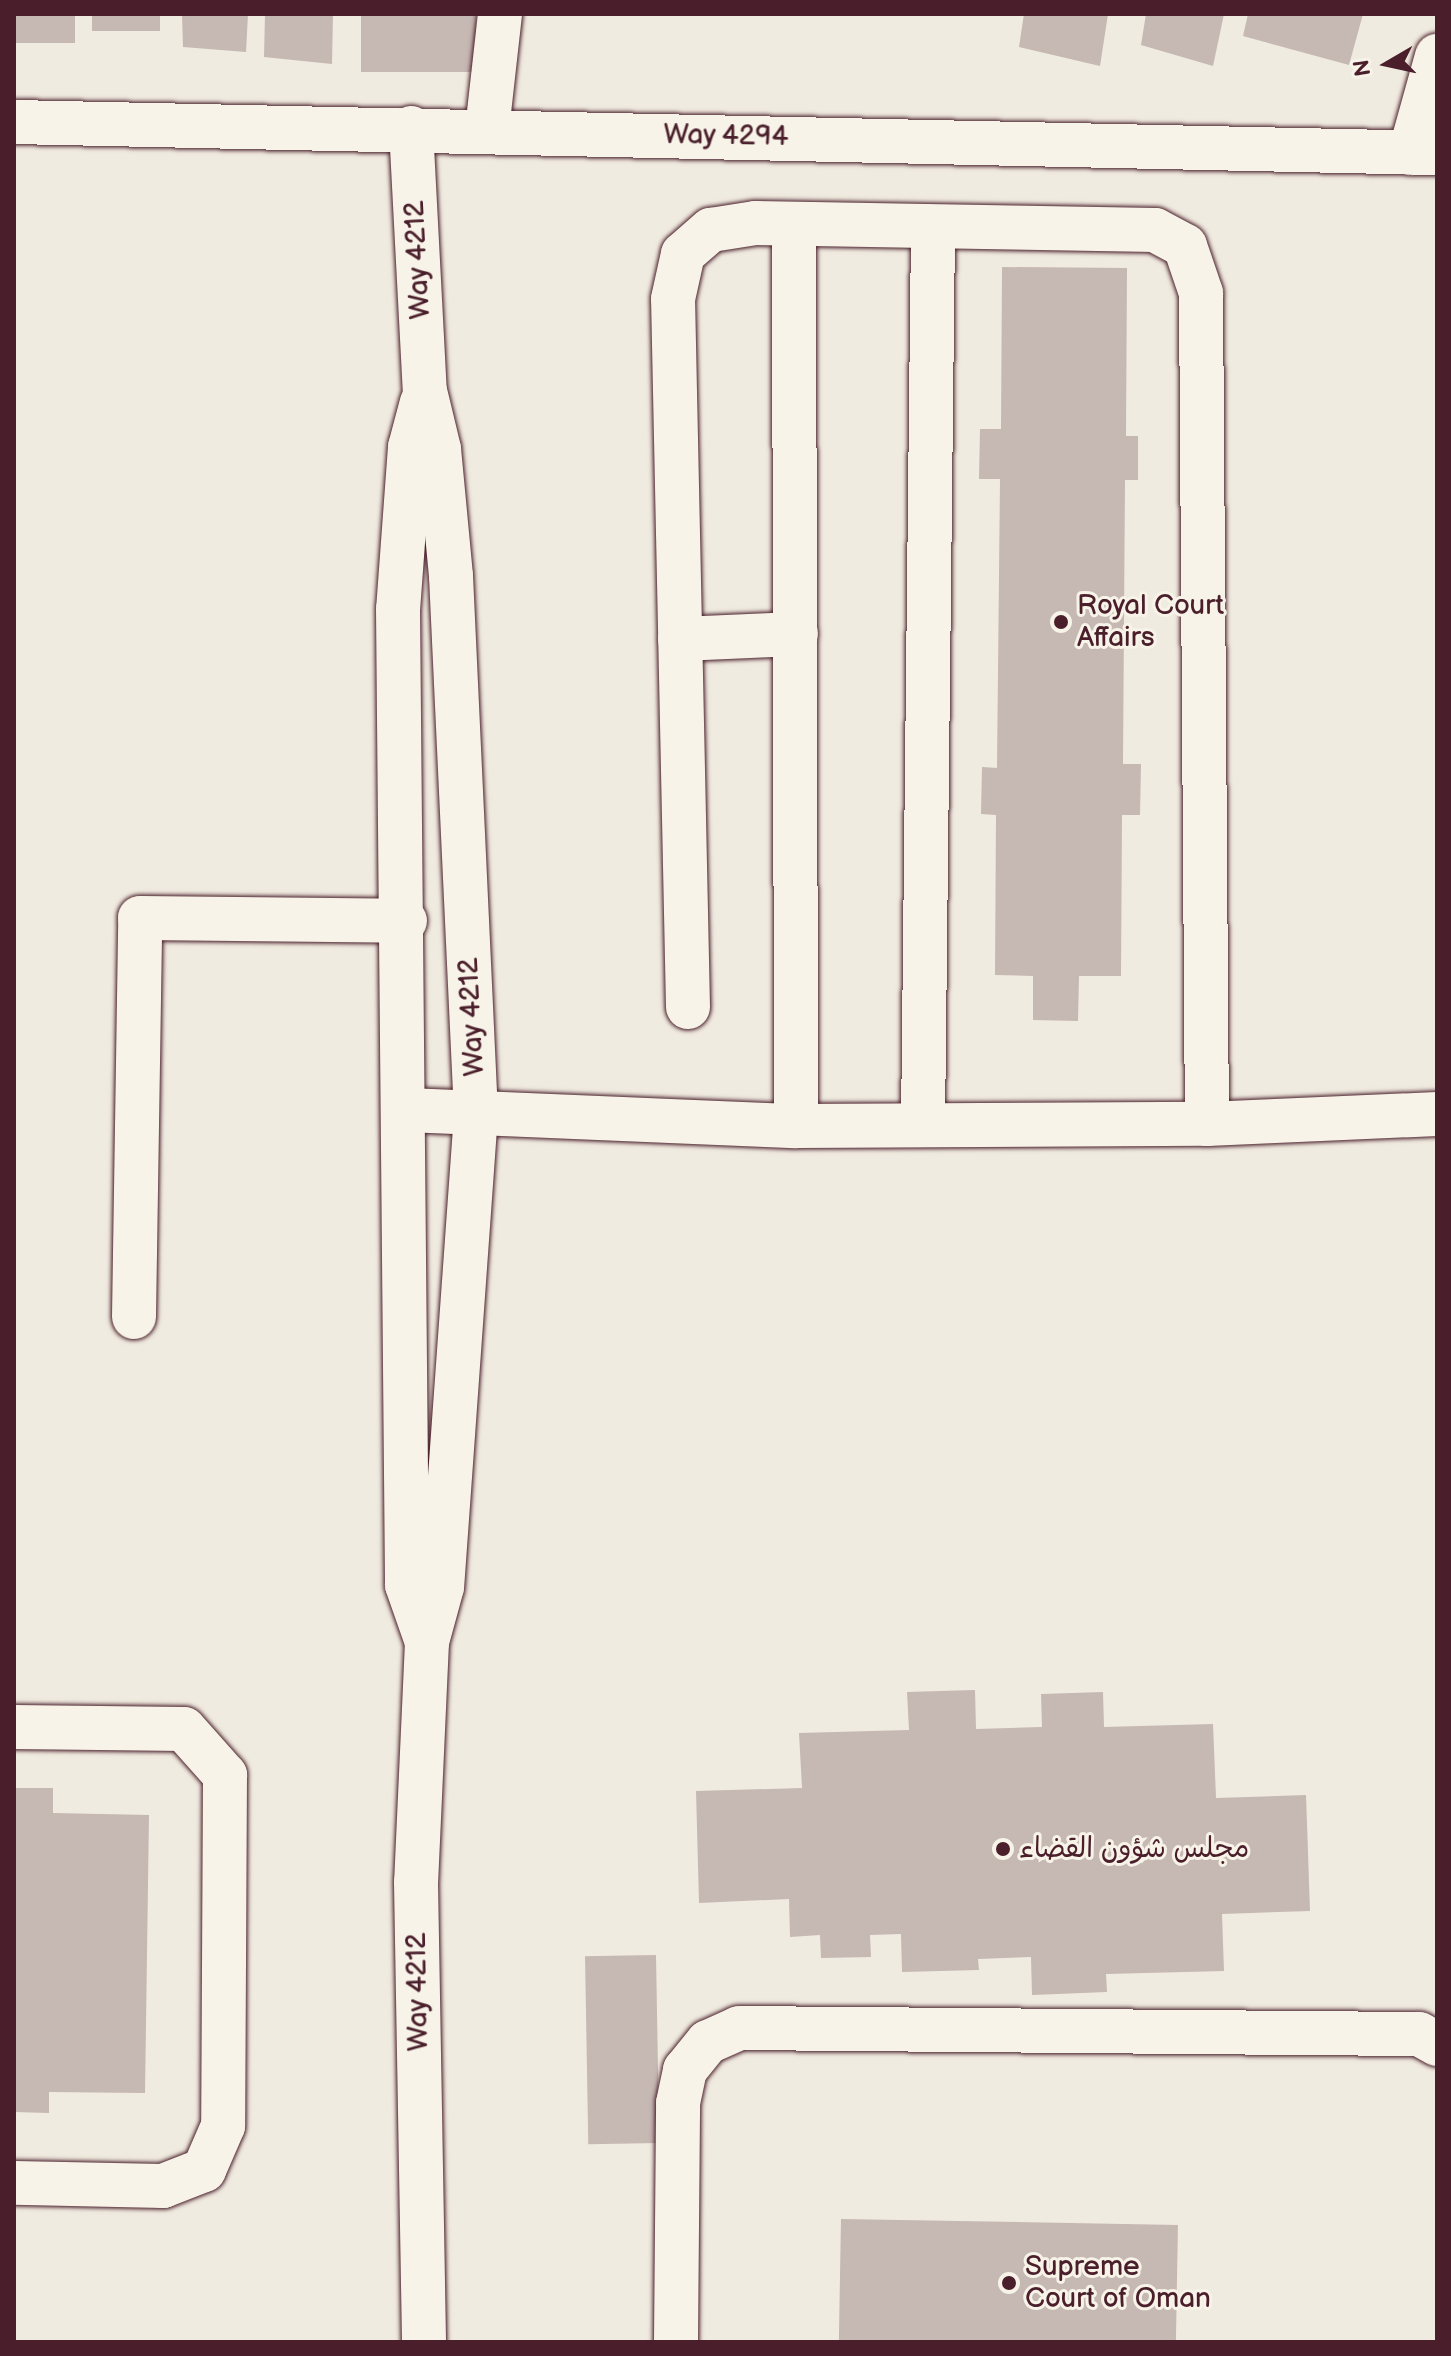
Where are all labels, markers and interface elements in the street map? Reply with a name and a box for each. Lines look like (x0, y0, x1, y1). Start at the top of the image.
north arrow (1347, 24, 1427, 104)
text: N (1348, 58, 1377, 78)
street label: Way 4294 (662, 118, 790, 154)
street label: Way 4212 (398, 199, 438, 321)
place label: Royal Court Affairs (1077, 589, 1224, 655)
marker: Royal Court Affairs (1052, 613, 1070, 631)
street label: Way 4212 (452, 956, 492, 1078)
place label: مجلس شؤون القضاء (1019, 1832, 1249, 1866)
marker: مجلس شؤون القضاء (994, 1840, 1012, 1858)
street label: Way 4212 (400, 1931, 436, 2053)
place label: Supreme Court of Oman (1025, 2250, 1211, 2316)
marker: Supreme Court of Oman (1000, 2274, 1018, 2292)

